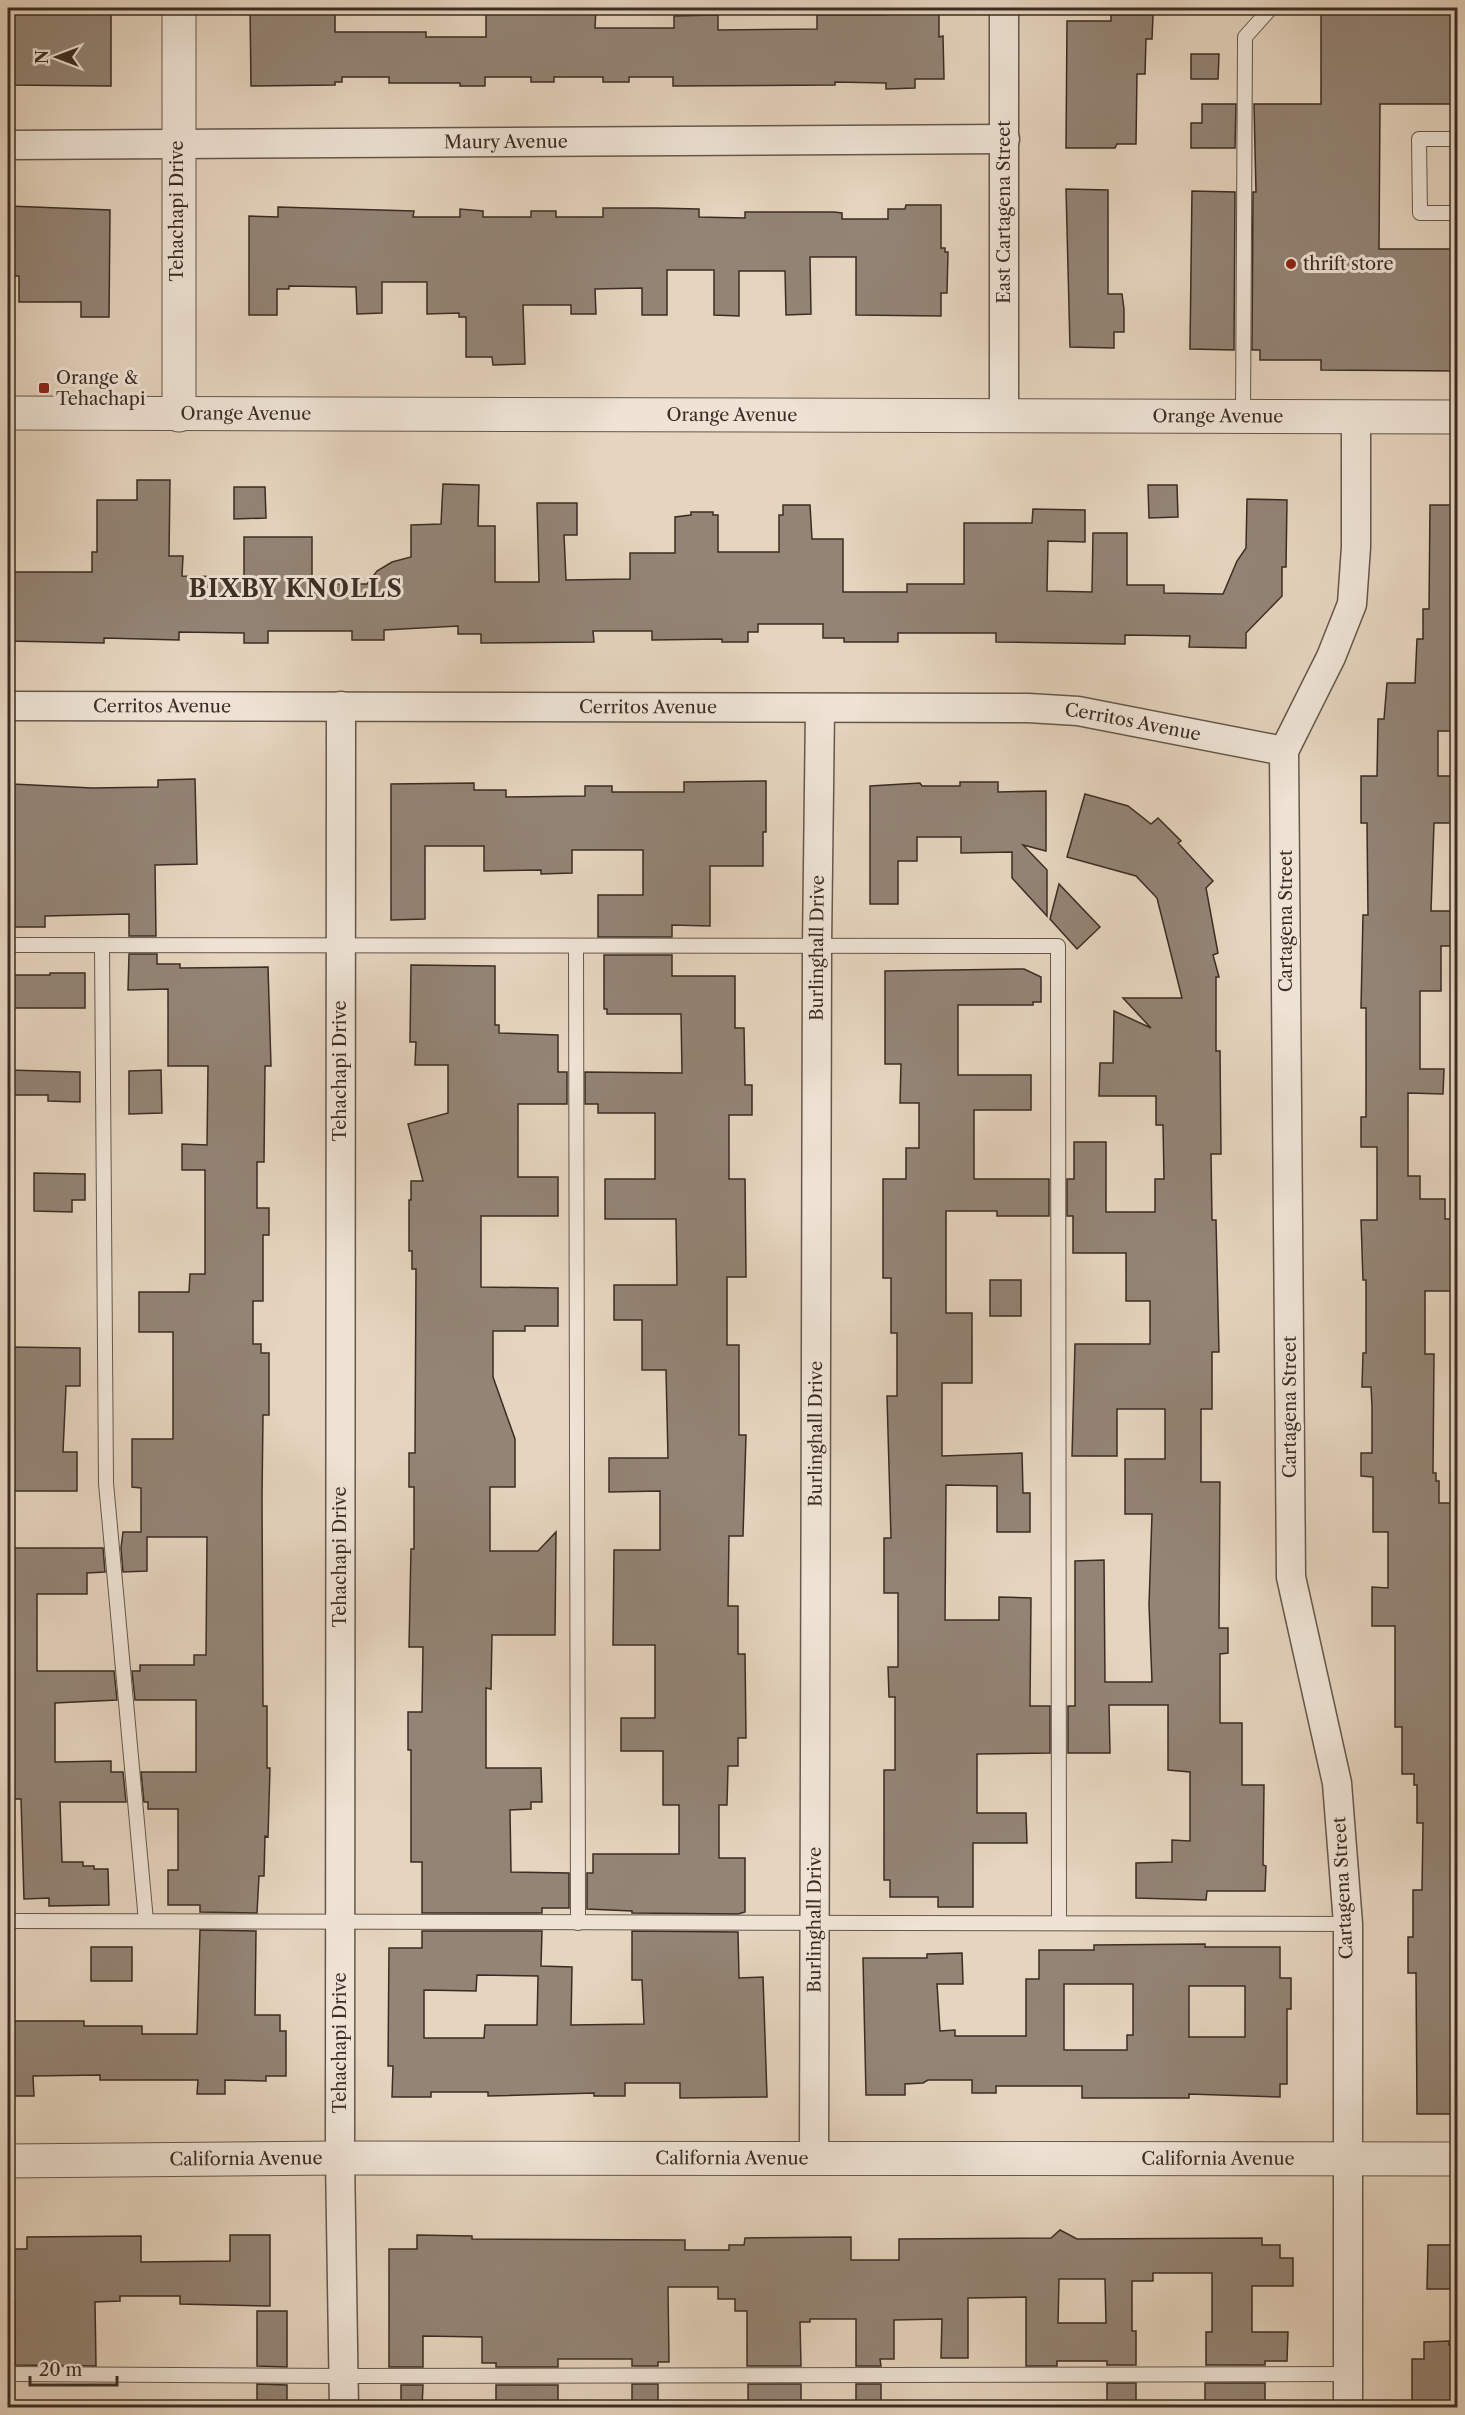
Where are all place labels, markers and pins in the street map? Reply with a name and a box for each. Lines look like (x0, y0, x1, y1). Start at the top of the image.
place label: thrift store (1303, 253, 1393, 275)
marker: thrift store (1284, 257, 1298, 271)
place label: Orange & Tehachapi (56, 367, 146, 410)
marker: Orange & Tehachapi (37, 381, 51, 395)

